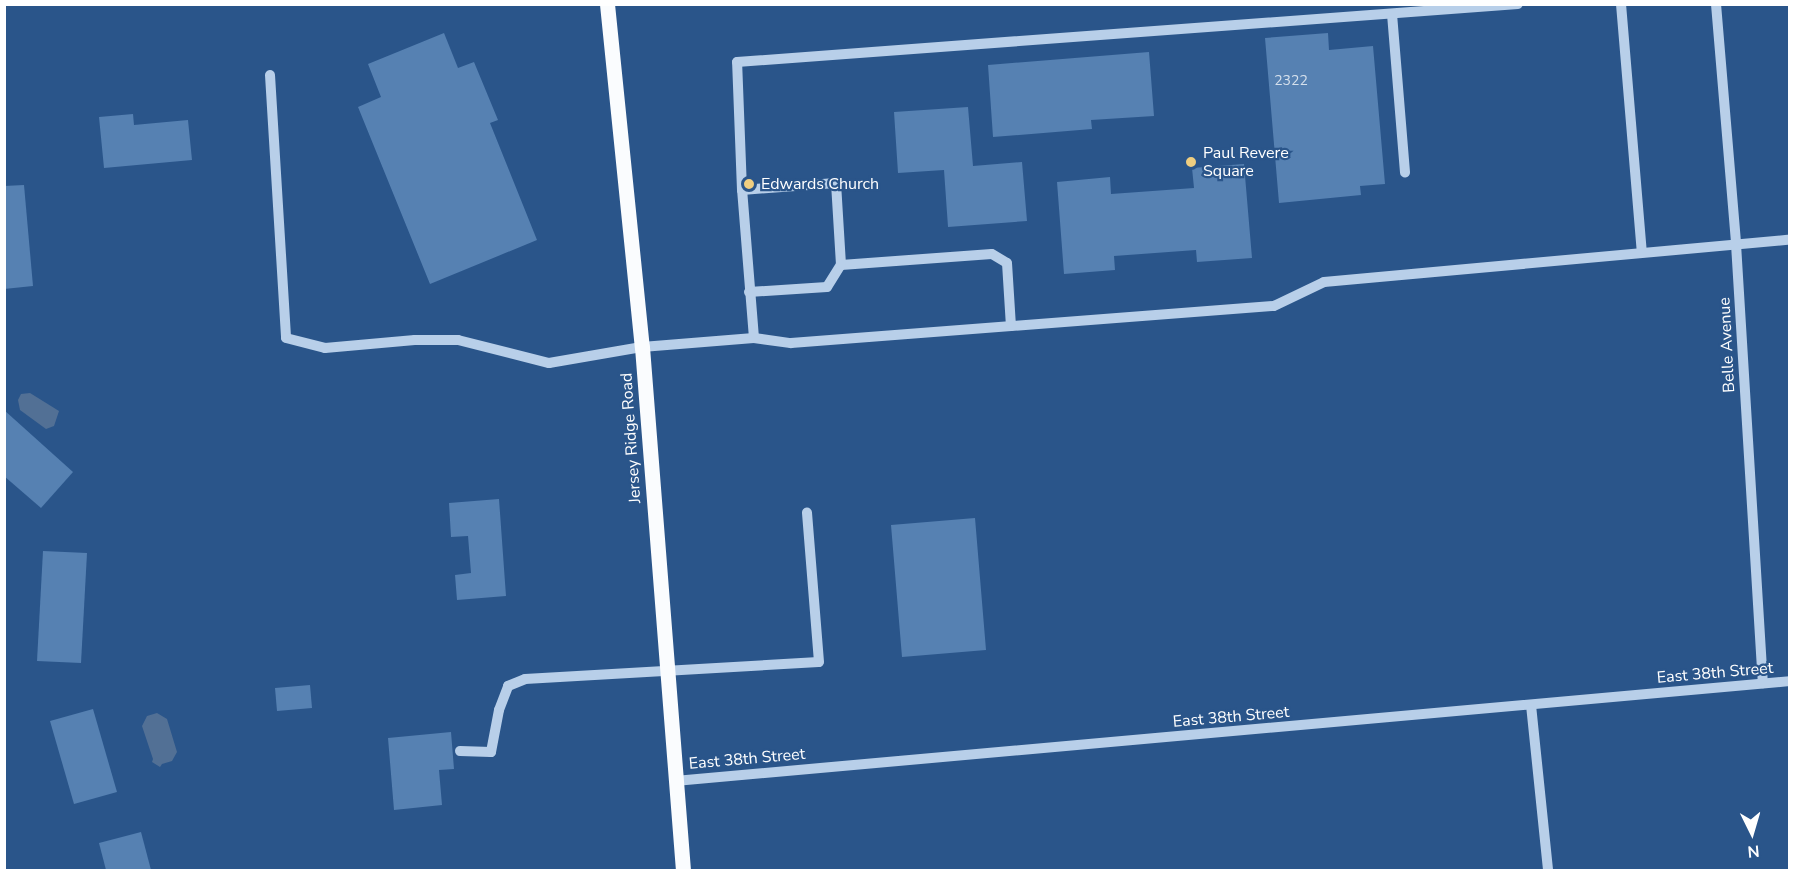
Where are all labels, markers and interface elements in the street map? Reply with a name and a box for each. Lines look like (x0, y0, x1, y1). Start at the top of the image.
house number: 2322 (1274, 73, 1308, 89)
place label: Paul Revere Square (1203, 143, 1289, 181)
marker: Paul Revere Square (1184, 155, 1198, 169)
place label: Edwards Church (761, 174, 879, 194)
marker: Edwards Church (742, 177, 756, 191)
street label: Belle Avenue (1715, 297, 1739, 393)
street label: Jersey Ridge Road (617, 372, 645, 504)
street label: East 38th Street (1656, 658, 1774, 688)
street label: East 38th Street (1172, 702, 1290, 732)
street label: East 38th Street (688, 744, 806, 774)
north arrow (1722, 803, 1782, 863)
text: N (1747, 839, 1760, 862)

